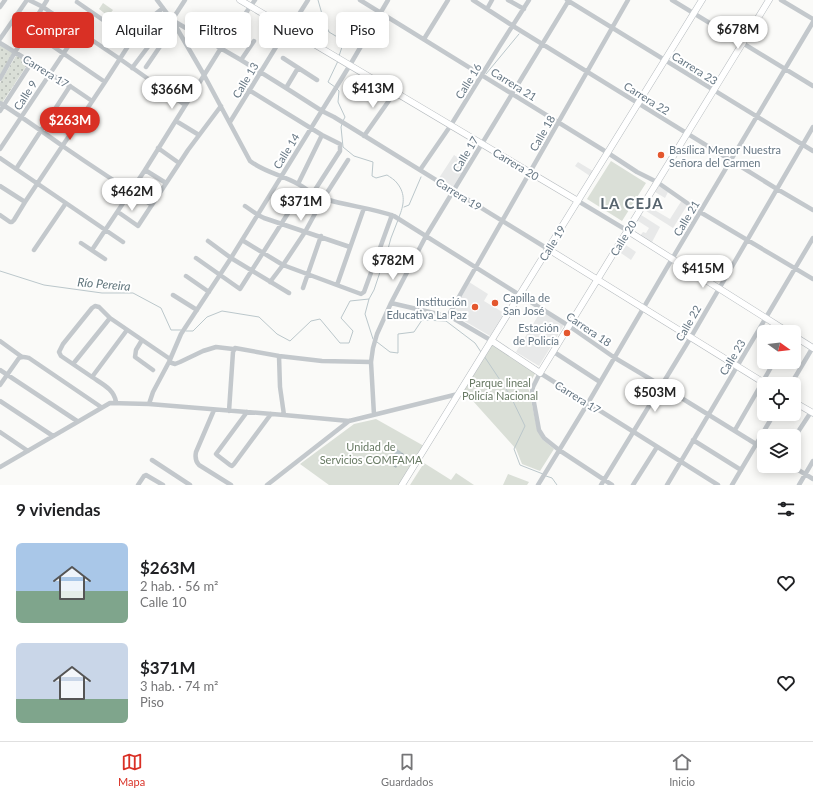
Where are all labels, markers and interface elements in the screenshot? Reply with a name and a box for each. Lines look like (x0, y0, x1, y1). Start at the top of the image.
chip: Comprar (12, 12, 94, 48)
chip: Alquilar (102, 12, 177, 48)
chip: Filtros (185, 12, 251, 48)
chip: Nuevo (259, 12, 328, 48)
chip: Piso (336, 12, 389, 48)
pin: $678M (710, 16, 766, 50)
text: $678M (717, 21, 759, 37)
street label: Carrera 23 (670, 49, 720, 87)
street label: Carrera 17 (21, 52, 71, 90)
street label: Calle 13 (229, 60, 261, 100)
street label: Calle 16 (452, 61, 484, 101)
street label: Carrera 21 (489, 65, 539, 103)
pin: $413M (345, 75, 401, 109)
pin: $366M (144, 76, 200, 110)
street label: Calle 9 (11, 78, 39, 112)
street label: Carrera 22 (622, 79, 672, 117)
text: $413M (352, 80, 394, 96)
text: $366M (151, 81, 193, 97)
pin: $263M (42, 107, 98, 141)
text: $263M (49, 112, 91, 128)
street label: Calle 18 (527, 113, 557, 153)
street label: Calle 14 (270, 130, 302, 171)
street label: Calle 17 (449, 134, 481, 174)
place label: Basílica Menor Nuestra Señora del Carmen (669, 143, 781, 169)
street label: Carrera 20 (491, 145, 542, 183)
marker: Basílica Menor Nuestra Señora del Carmen (656, 150, 666, 160)
street label: Carrera 19 (434, 175, 484, 213)
pin: $462M (104, 178, 160, 212)
text: $462M (111, 183, 153, 199)
pin: $371M (273, 188, 329, 222)
text: $371M (280, 193, 322, 209)
district label: LA CEJA (600, 194, 664, 212)
street label: Calle 21 (670, 198, 702, 238)
street label: Calle 20 (607, 217, 639, 258)
street label: Calle 19 (536, 223, 568, 263)
pin: $782M (365, 247, 421, 281)
text: $782M (372, 252, 414, 268)
pin: $415M (675, 255, 731, 289)
text: $415M (682, 260, 724, 276)
water label: Río Pereira (77, 274, 131, 294)
place label: Capilla de San José (503, 291, 550, 317)
place label: Institución Educativa La Paz (387, 295, 467, 321)
marker: Capilla de San José (490, 298, 500, 308)
marker: Institución Educativa La Paz (470, 302, 480, 312)
street label: Calle 22 (673, 303, 703, 343)
street label: Carrera 18 (564, 309, 614, 349)
place label: Estación de Policía (513, 321, 559, 347)
north arrow (757, 325, 801, 369)
map controls (757, 325, 801, 473)
marker: Estación de Policía (562, 328, 572, 338)
street label: Calle 23 (716, 337, 748, 377)
park label: Parque lineal Policía Nacional (462, 376, 538, 402)
button: locate (757, 377, 801, 421)
street label: Carrera 17 (553, 378, 603, 416)
pin: $503M (627, 379, 683, 413)
text: $503M (634, 384, 676, 400)
button: layers (757, 429, 801, 473)
park label: Unidad de Servicios COMFAMA (320, 440, 423, 466)
icon: filters (775, 498, 797, 520)
text: 9 viviendas (16, 499, 101, 520)
text: $263M (140, 557, 196, 578)
icon: home (48, 559, 96, 607)
icon: heart (775, 572, 797, 594)
text: 2 hab. · 56 m² (140, 578, 218, 594)
text: Calle 10 (140, 594, 187, 610)
text: $371M (140, 657, 196, 678)
icon: home (48, 659, 96, 707)
icon: heart (775, 672, 797, 694)
text: 3 hab. · 74 m² (140, 678, 218, 694)
text: Piso (140, 694, 164, 710)
tab: Mapa (118, 751, 145, 788)
tab: Guardados (381, 751, 433, 788)
tab: Inicio (669, 751, 695, 788)

